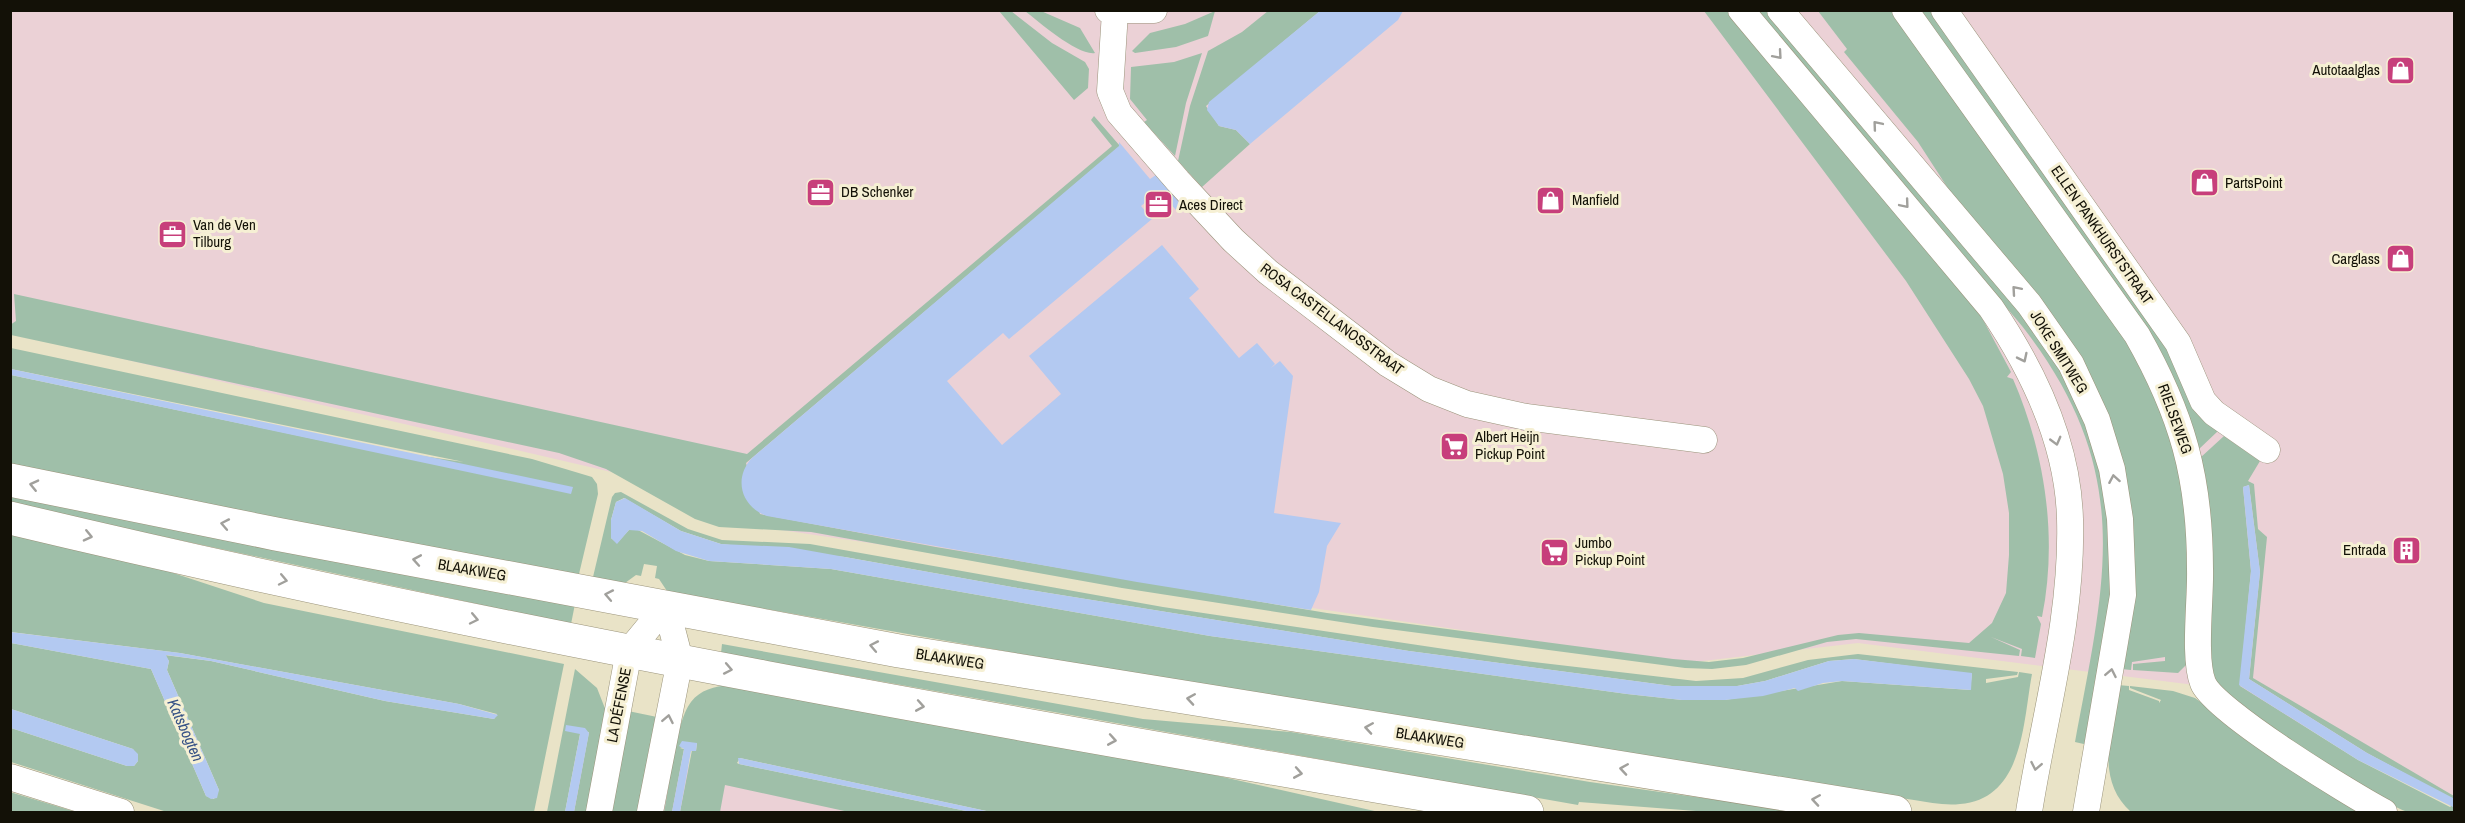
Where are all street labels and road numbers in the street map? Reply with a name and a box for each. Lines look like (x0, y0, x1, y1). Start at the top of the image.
street label: ELLEN PANKHURSTSTRAAT (2046, 161, 2159, 309)
street label: ROSA CASTELLANOSSTRAAT (1256, 258, 1409, 380)
street label: JOKE SMITWEG (2026, 306, 2093, 397)
street label: RIELSEWEG (2153, 381, 2198, 457)
street label: BLAAKWEG (436, 553, 508, 586)
street label: BLAAKWEG (914, 643, 986, 674)
street label: LA DÉFENSE (601, 666, 636, 744)
street label: BLAAKWEG (1394, 722, 1466, 753)

